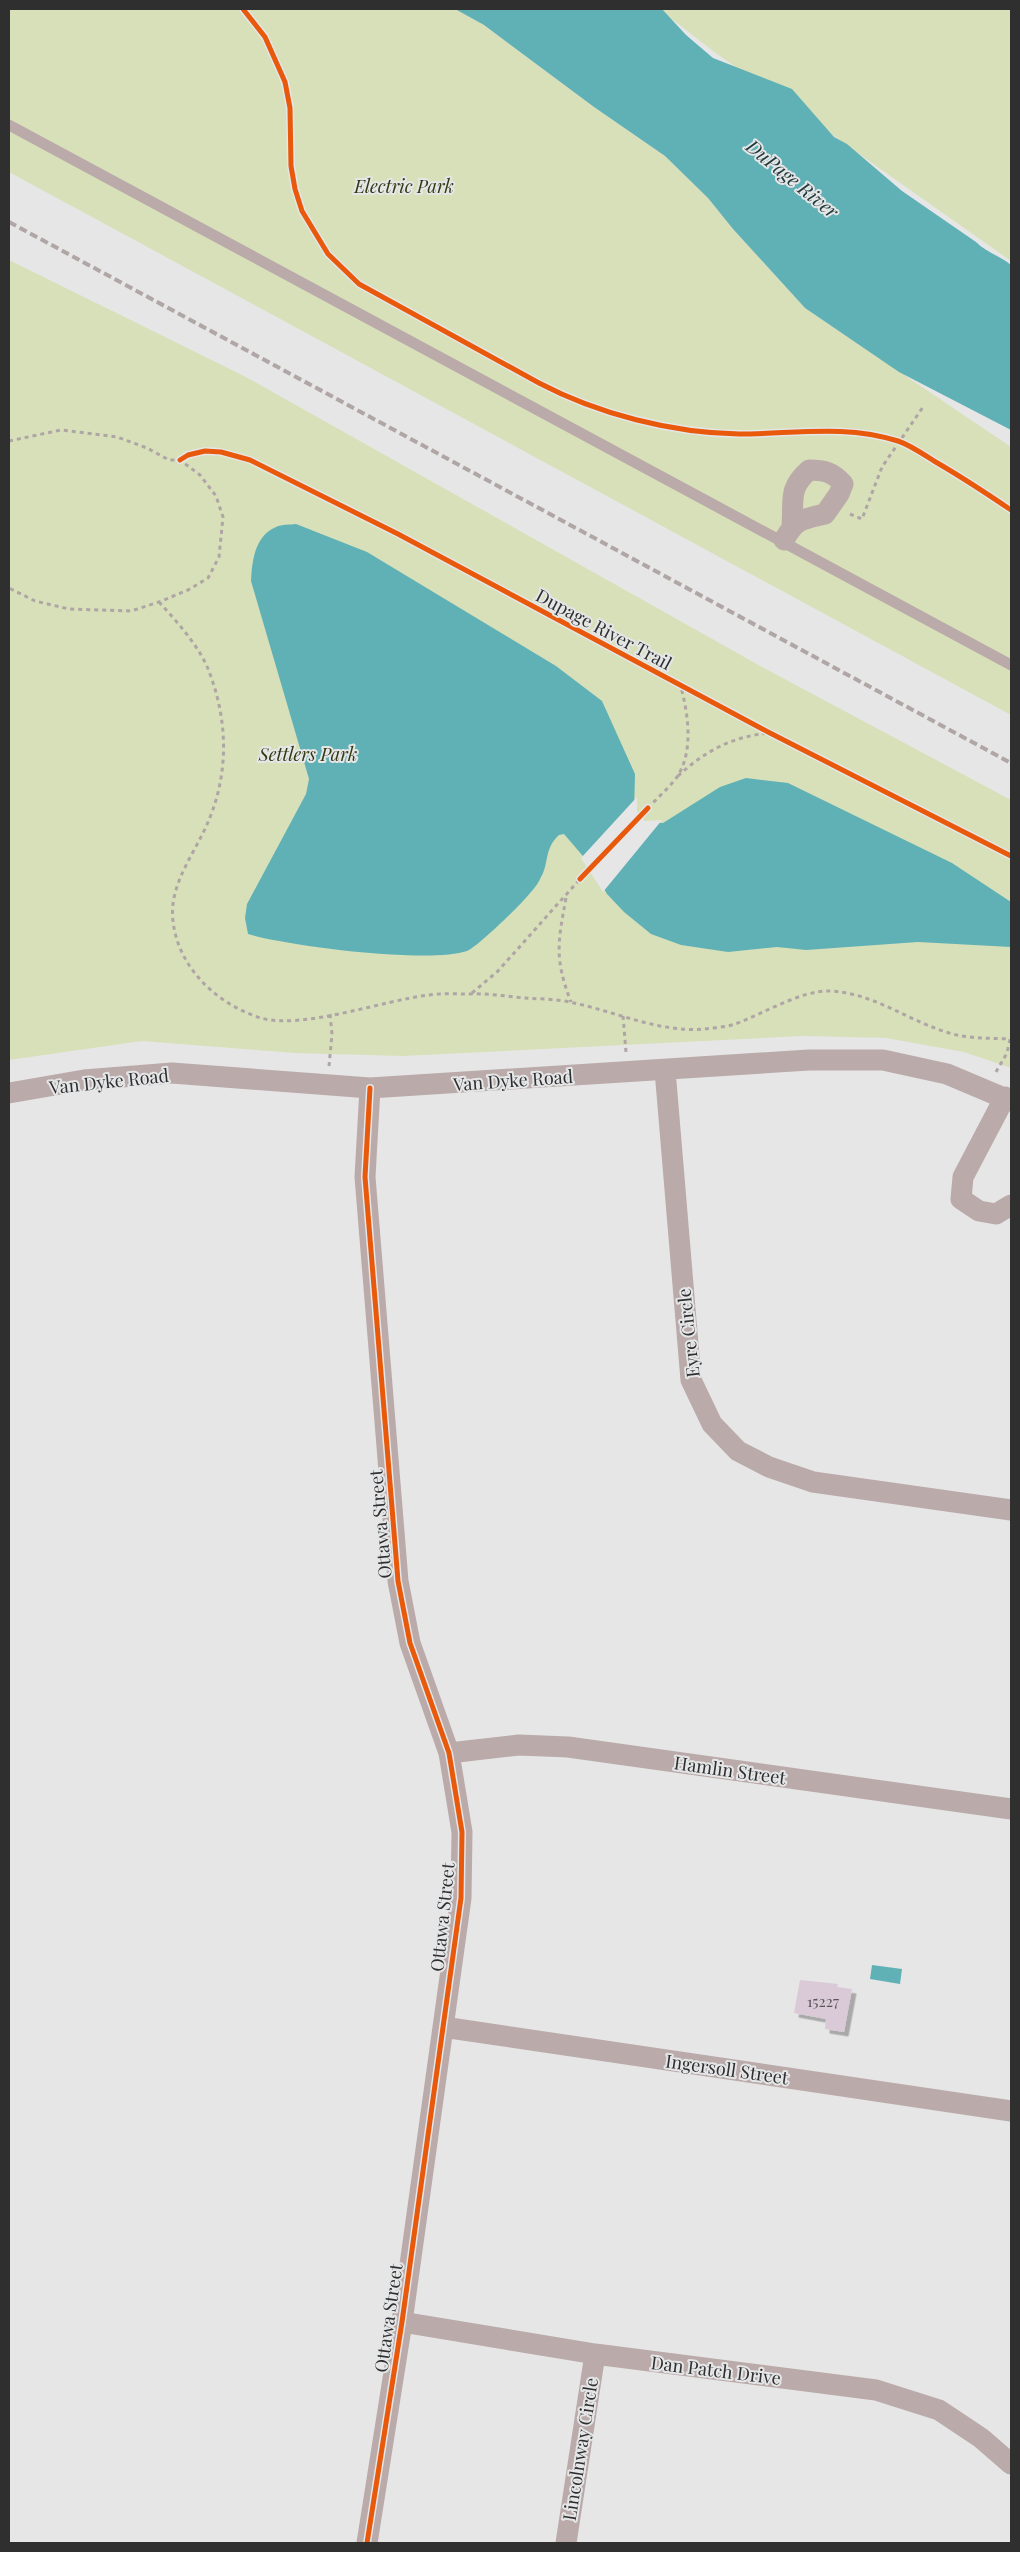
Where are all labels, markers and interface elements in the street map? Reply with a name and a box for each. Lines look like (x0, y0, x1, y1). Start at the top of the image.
water label: DuPage River (741, 132, 845, 224)
park label: Electric Park (353, 174, 454, 198)
street label: Dupage River Trail (532, 583, 676, 675)
park label: Settlers Park (258, 742, 357, 766)
street label: Van Dyke Road (47, 1063, 170, 1099)
street label: Van Dyke Road (451, 1064, 574, 1096)
street label: Eyre Circle (671, 1287, 705, 1379)
street label: Ottawa Street (363, 1468, 397, 1580)
street label: Hamlin Street (673, 1750, 788, 1790)
street label: Ottawa Street (424, 1861, 460, 1973)
house number: 15227 (807, 1991, 839, 2011)
street label: Ingersoll Street (664, 2048, 791, 2090)
street label: Ottawa Street (368, 2261, 408, 2374)
street label: Dan Patch Drive (650, 2350, 782, 2390)
street label: Lincolnway Circle (557, 2376, 603, 2522)

